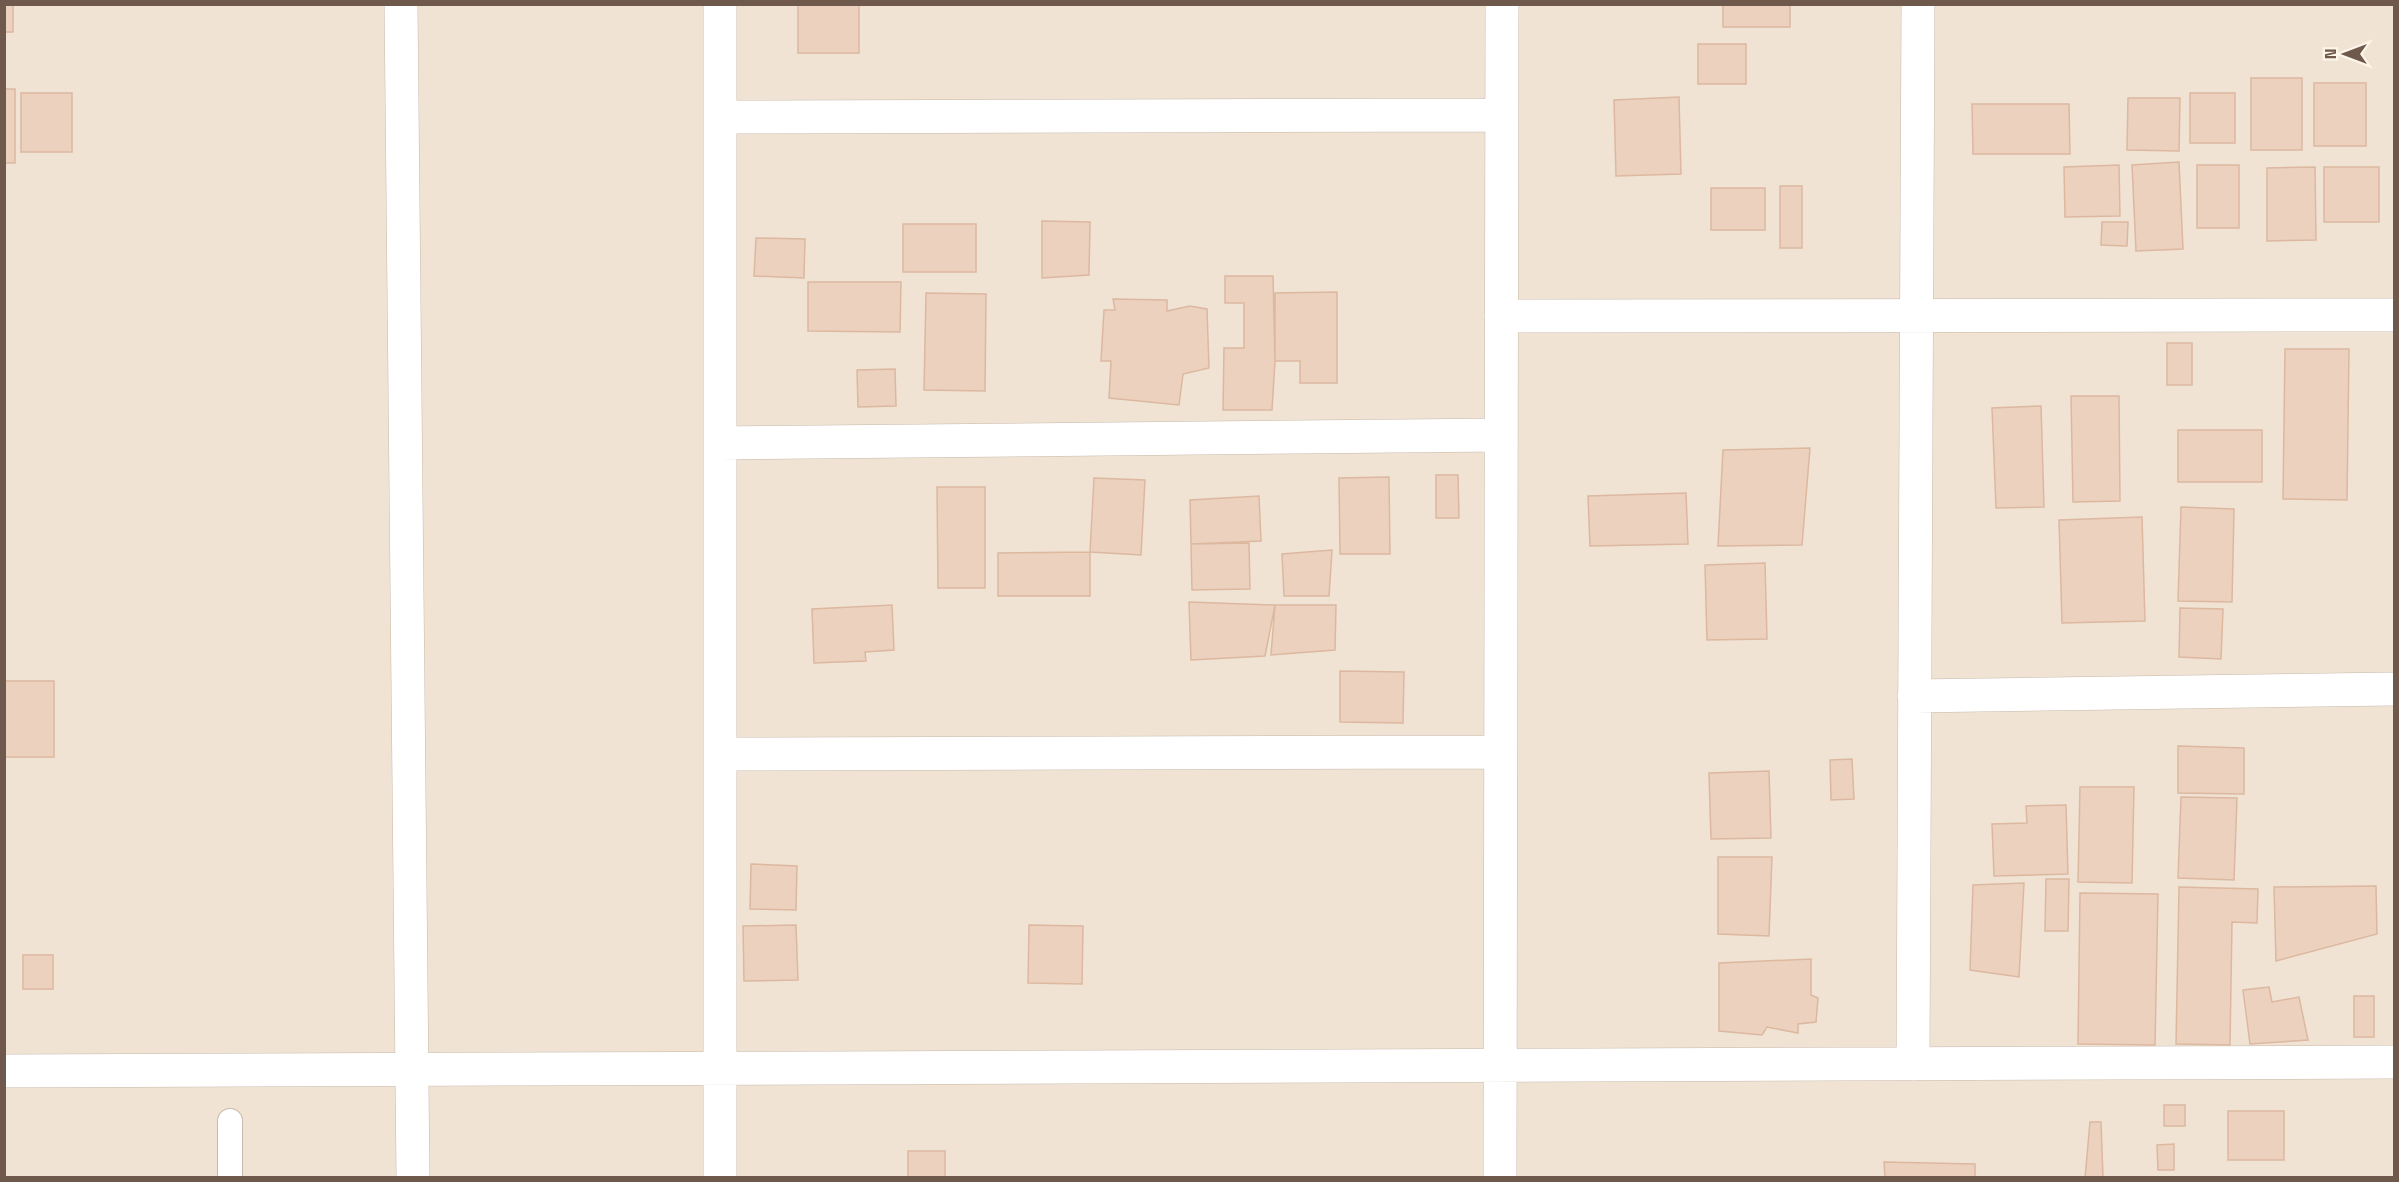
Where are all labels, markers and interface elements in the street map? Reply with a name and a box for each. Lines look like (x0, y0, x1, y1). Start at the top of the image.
north arrow (2315, 24, 2375, 84)
text: N (2320, 49, 2341, 59)

